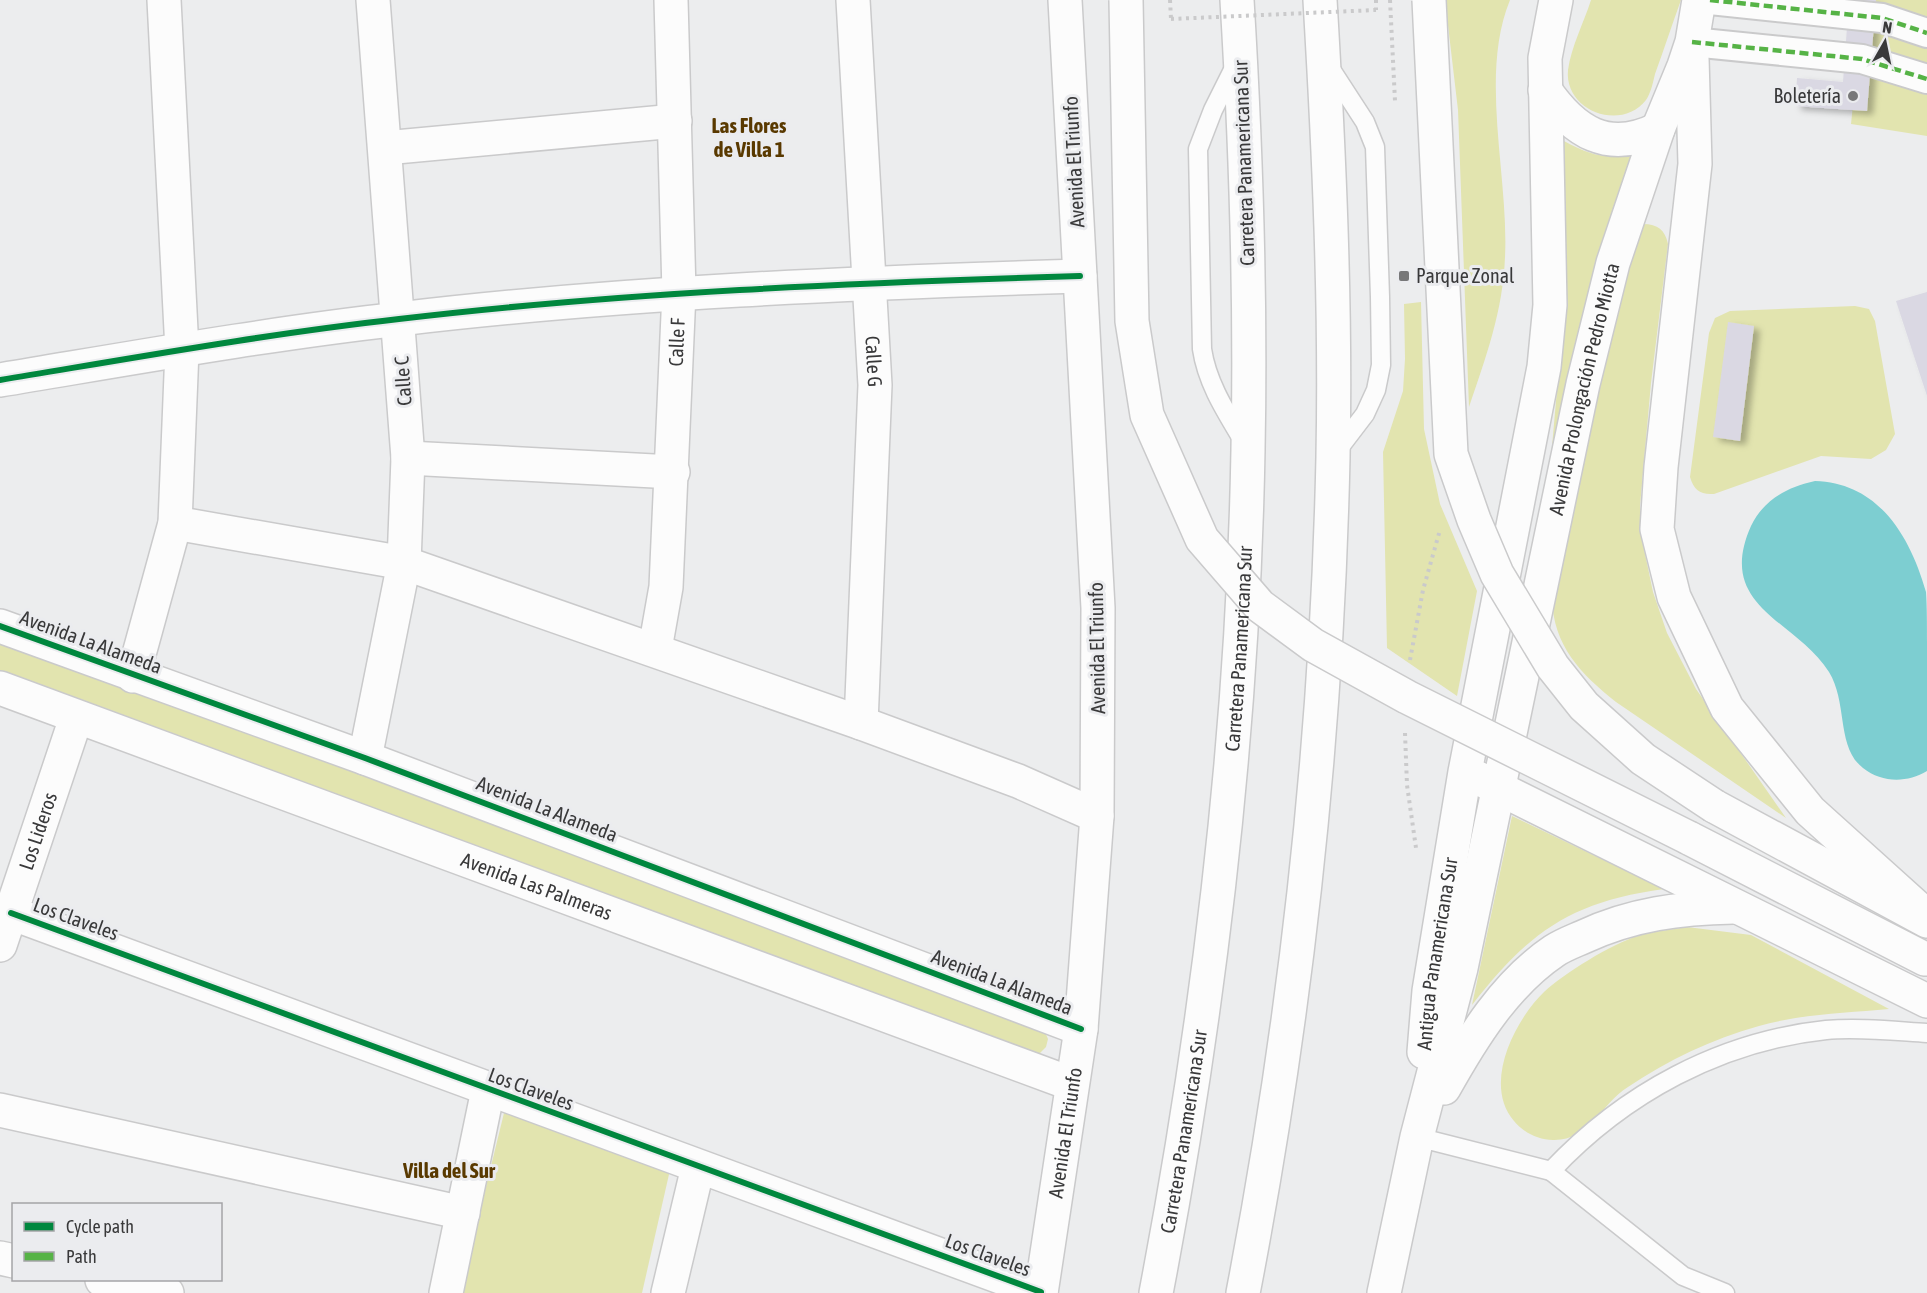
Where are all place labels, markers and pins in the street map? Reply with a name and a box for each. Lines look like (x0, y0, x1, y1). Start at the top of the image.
place label: Boletería (1774, 84, 1841, 107)
marker: Boletería (1846, 89, 1860, 103)
place label: Parque Zonal (1416, 264, 1515, 287)
marker: Parque Zonal (1397, 269, 1411, 283)

